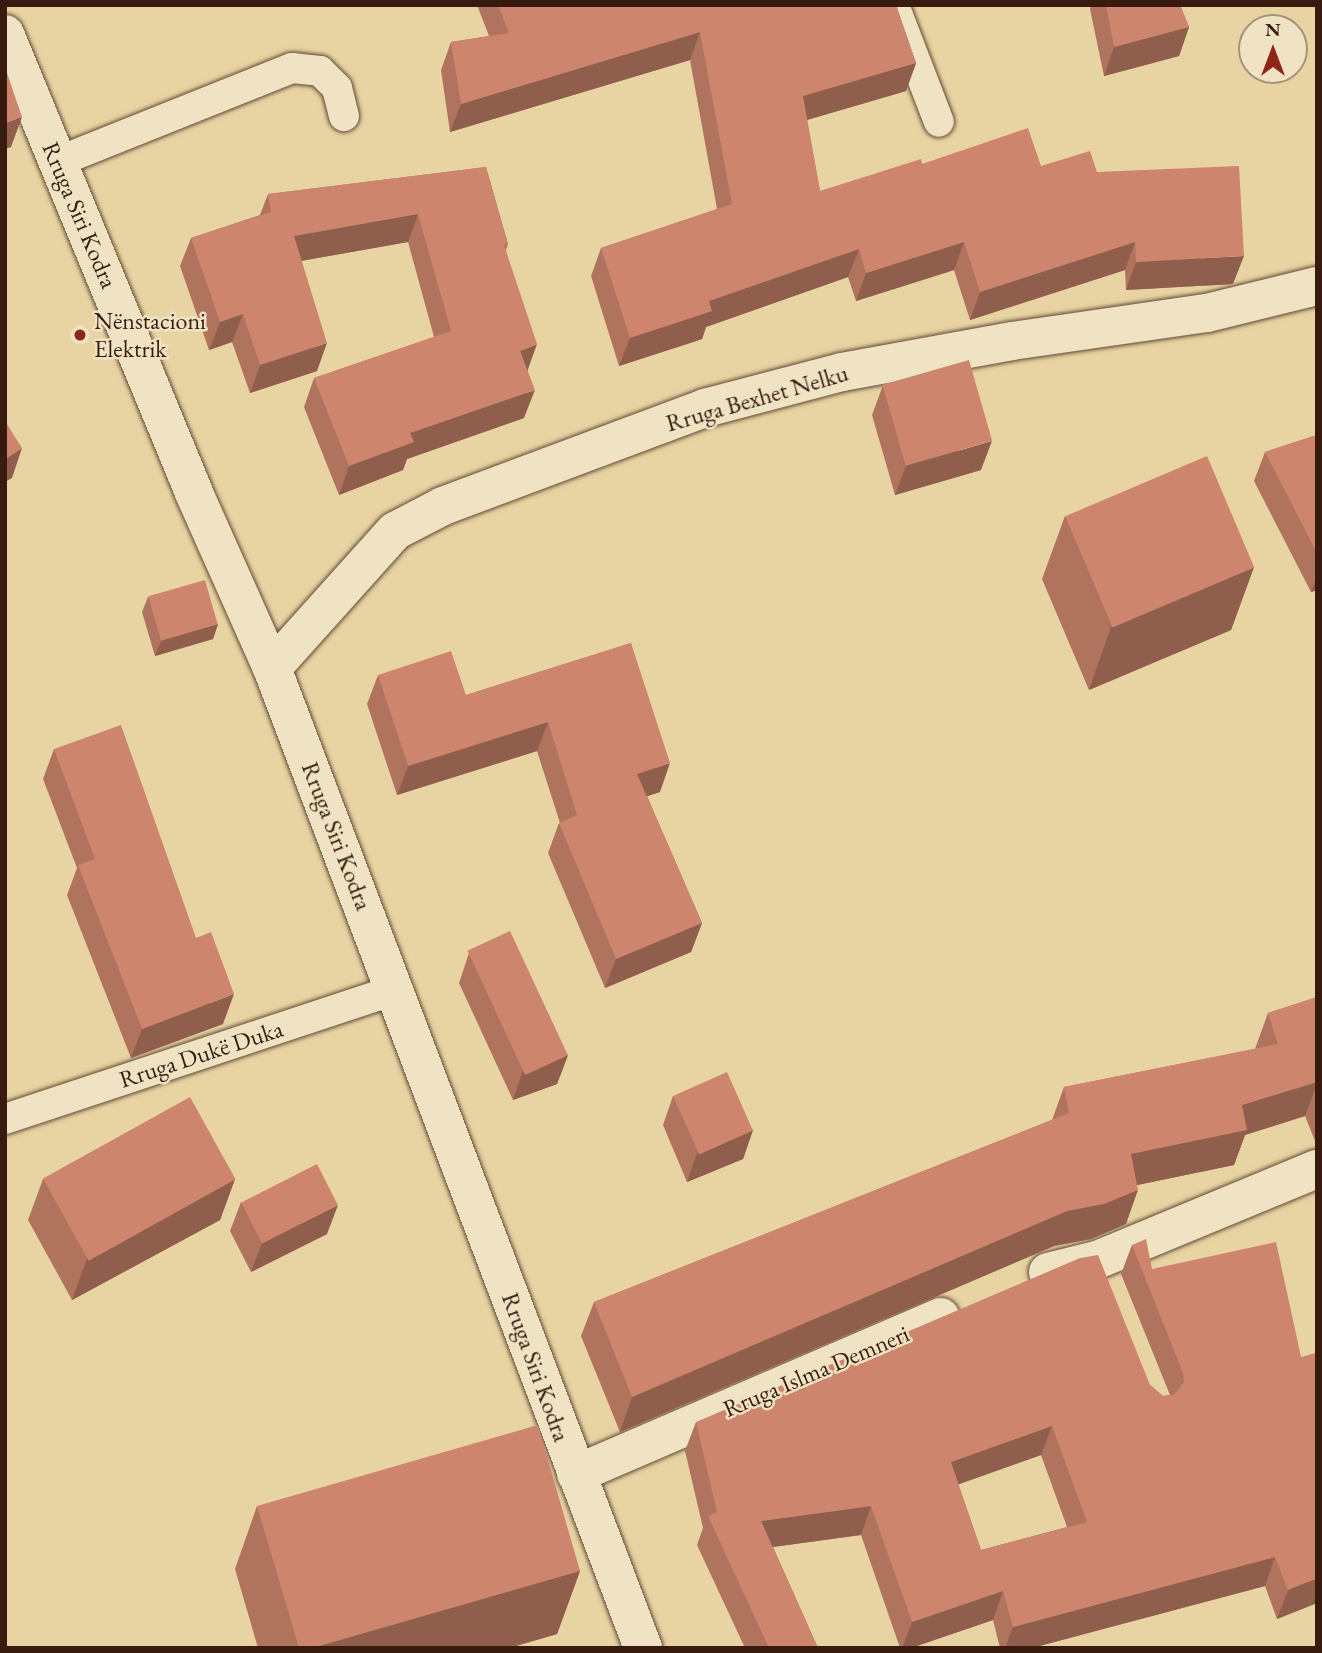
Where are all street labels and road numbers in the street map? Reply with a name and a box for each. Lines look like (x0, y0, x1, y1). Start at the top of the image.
street label: Rruga Siri Kodra (36, 137, 124, 293)
street label: Rruga Bexhet Nelku (663, 358, 851, 438)
street label: Rruga Siri Kodra (296, 758, 378, 914)
street label: Rruga Dukë Duka (116, 1014, 286, 1094)
street label: Rruga Siri Kodra (496, 1289, 576, 1445)
street label: Rruga Islma Demneri (719, 1319, 913, 1423)

